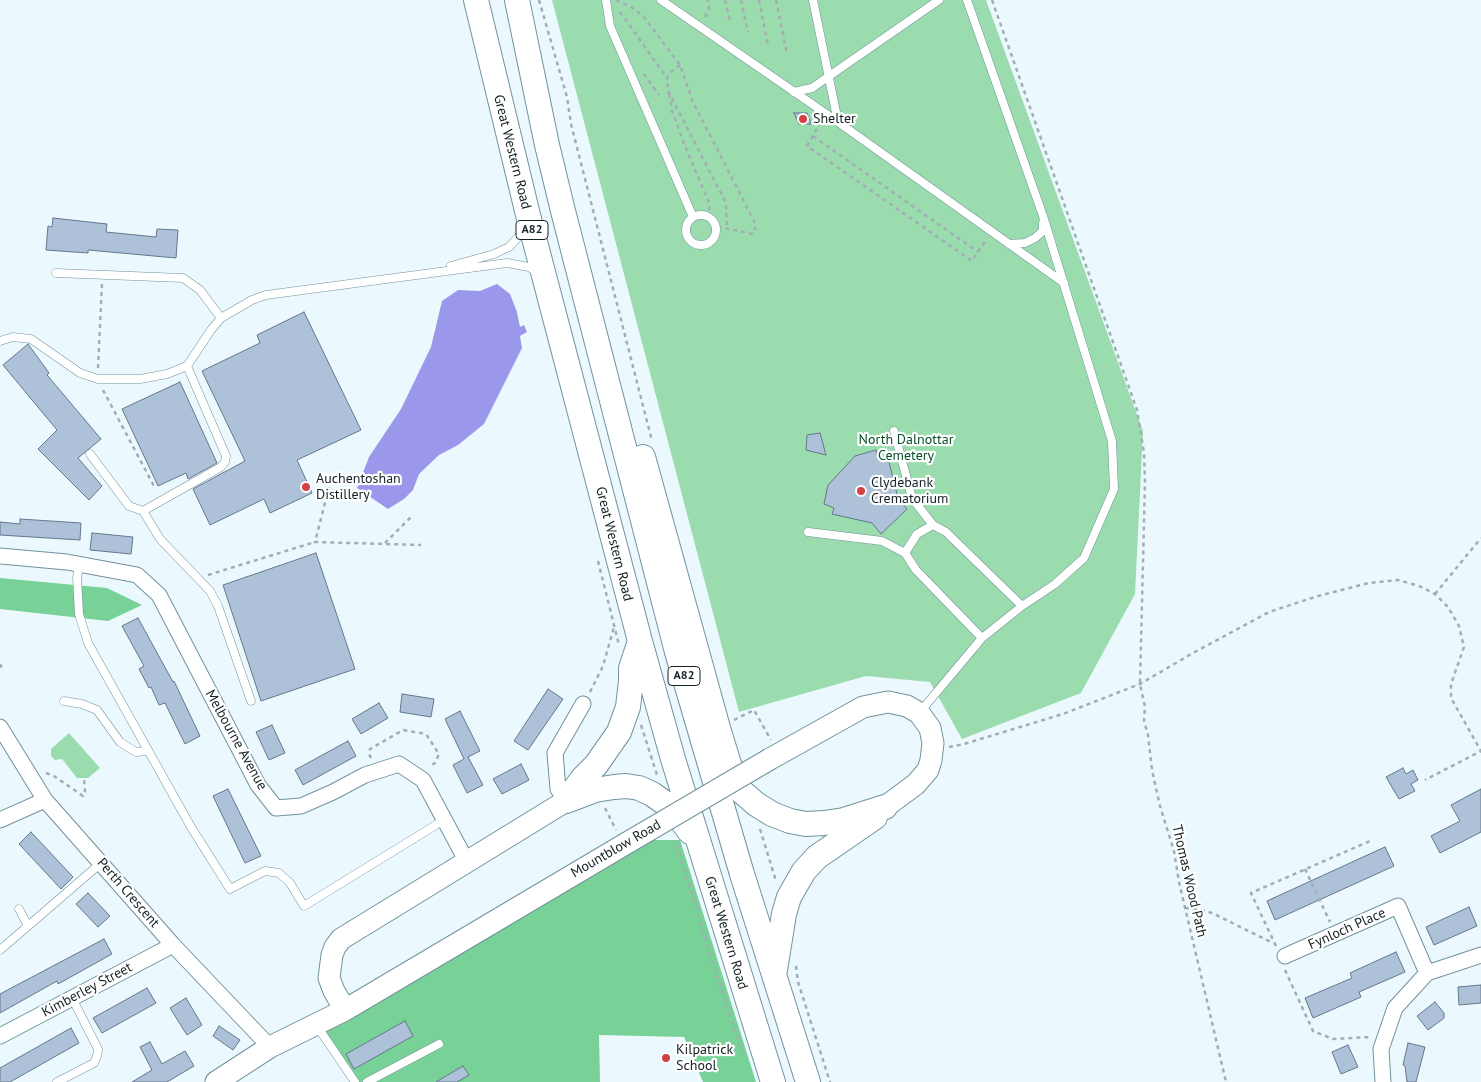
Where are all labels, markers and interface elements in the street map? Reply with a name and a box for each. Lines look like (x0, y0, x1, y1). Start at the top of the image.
street label: Great Western Road (490, 93, 534, 211)
place label: Shelter (813, 111, 856, 127)
marker: Shelter (797, 113, 809, 125)
road number: A82 (516, 220, 548, 240)
park label: North Dalnottar Cemetery (859, 432, 953, 464)
place label: Auchentoshan Distillery (316, 471, 401, 504)
place label: Clydebank Crematorium (871, 475, 948, 508)
marker: Auchentoshan Distillery (300, 481, 312, 493)
street label: Great Western Road (592, 485, 636, 603)
marker: Clydebank Crematorium (855, 485, 867, 497)
road number: A82 (668, 666, 700, 686)
street label: Melbourne Avenue (202, 687, 270, 793)
street label: Mountblow Road (568, 816, 664, 882)
street label: Thomas Wood Path (1168, 823, 1210, 939)
street label: Perth Crescent (93, 855, 163, 931)
street label: Great Western Road (701, 874, 751, 992)
street label: Fynloch Place (1306, 905, 1388, 953)
street label: Kimberley Street (39, 959, 135, 1021)
place label: Kilpatrick School (676, 1042, 733, 1074)
marker: Kilpatrick School (660, 1052, 672, 1064)

